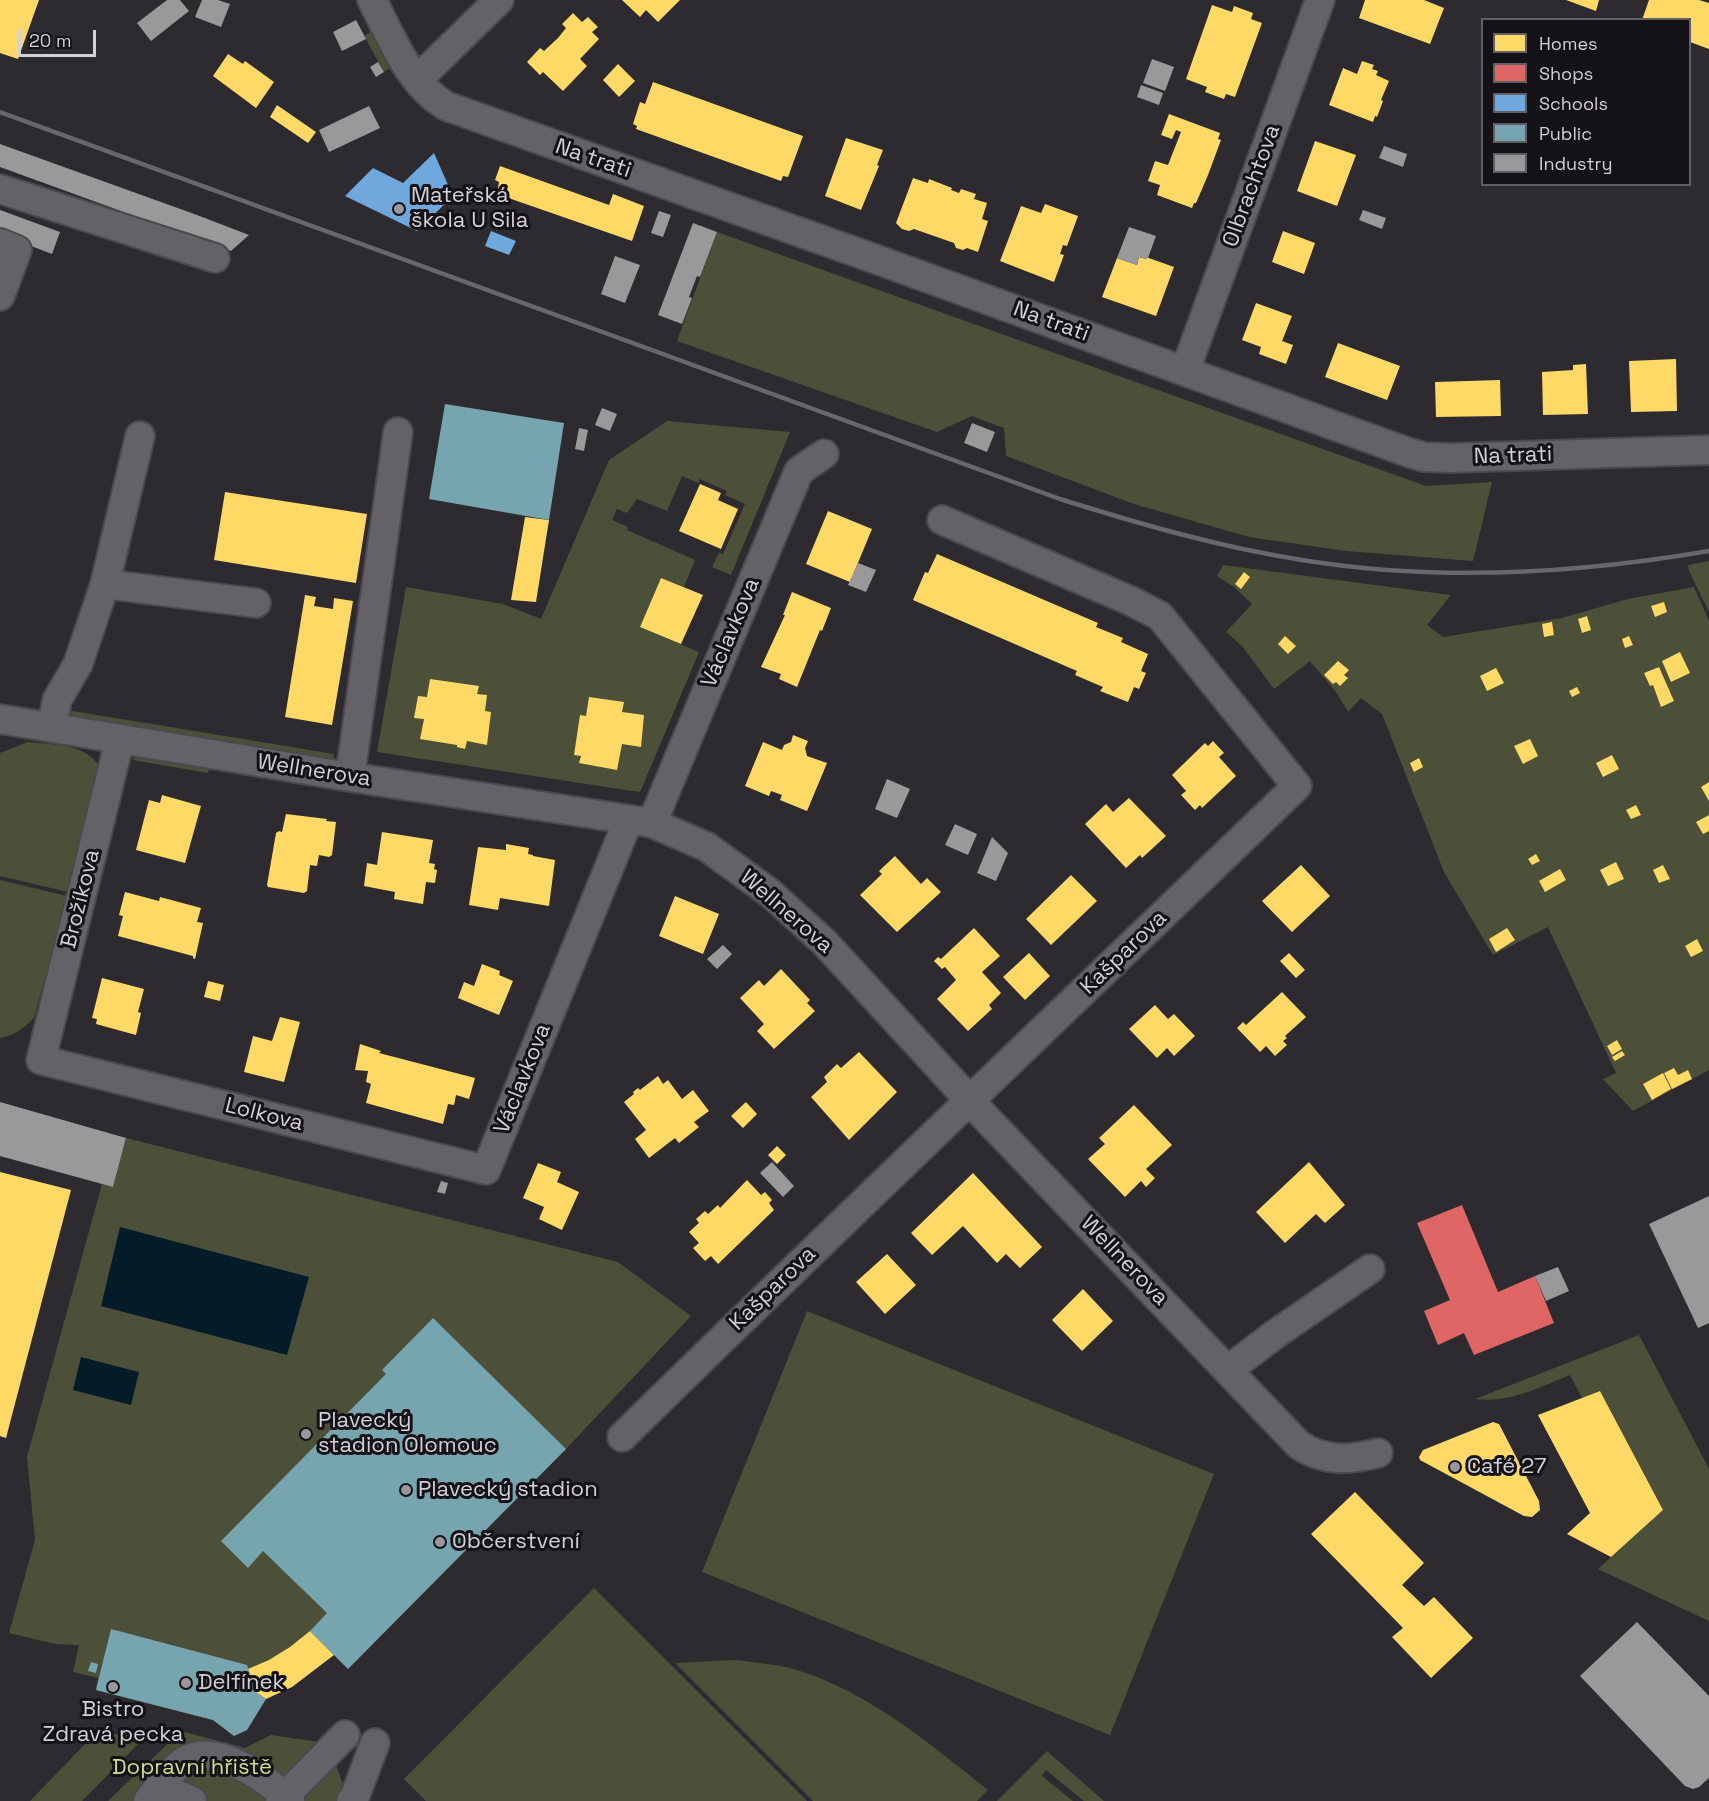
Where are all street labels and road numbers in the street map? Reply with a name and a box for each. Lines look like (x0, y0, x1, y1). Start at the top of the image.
street label: Olbrachtova (1218, 121, 1286, 251)
street label: Na trati (552, 134, 634, 184)
street label: Na trati (1010, 296, 1092, 348)
street label: Na trati (1473, 441, 1553, 471)
street label: Václavkova (696, 574, 766, 692)
street label: Wellnerova (255, 749, 373, 793)
street label: Brožíkova (56, 847, 106, 951)
street label: Wellnerova (734, 864, 838, 960)
street label: Kašparova (1075, 905, 1173, 1001)
street label: Václavkova (489, 1020, 557, 1138)
street label: Lolkova (222, 1093, 306, 1137)
street label: Wellnerova (1075, 1211, 1173, 1311)
street label: Kašparova (724, 1241, 822, 1337)

